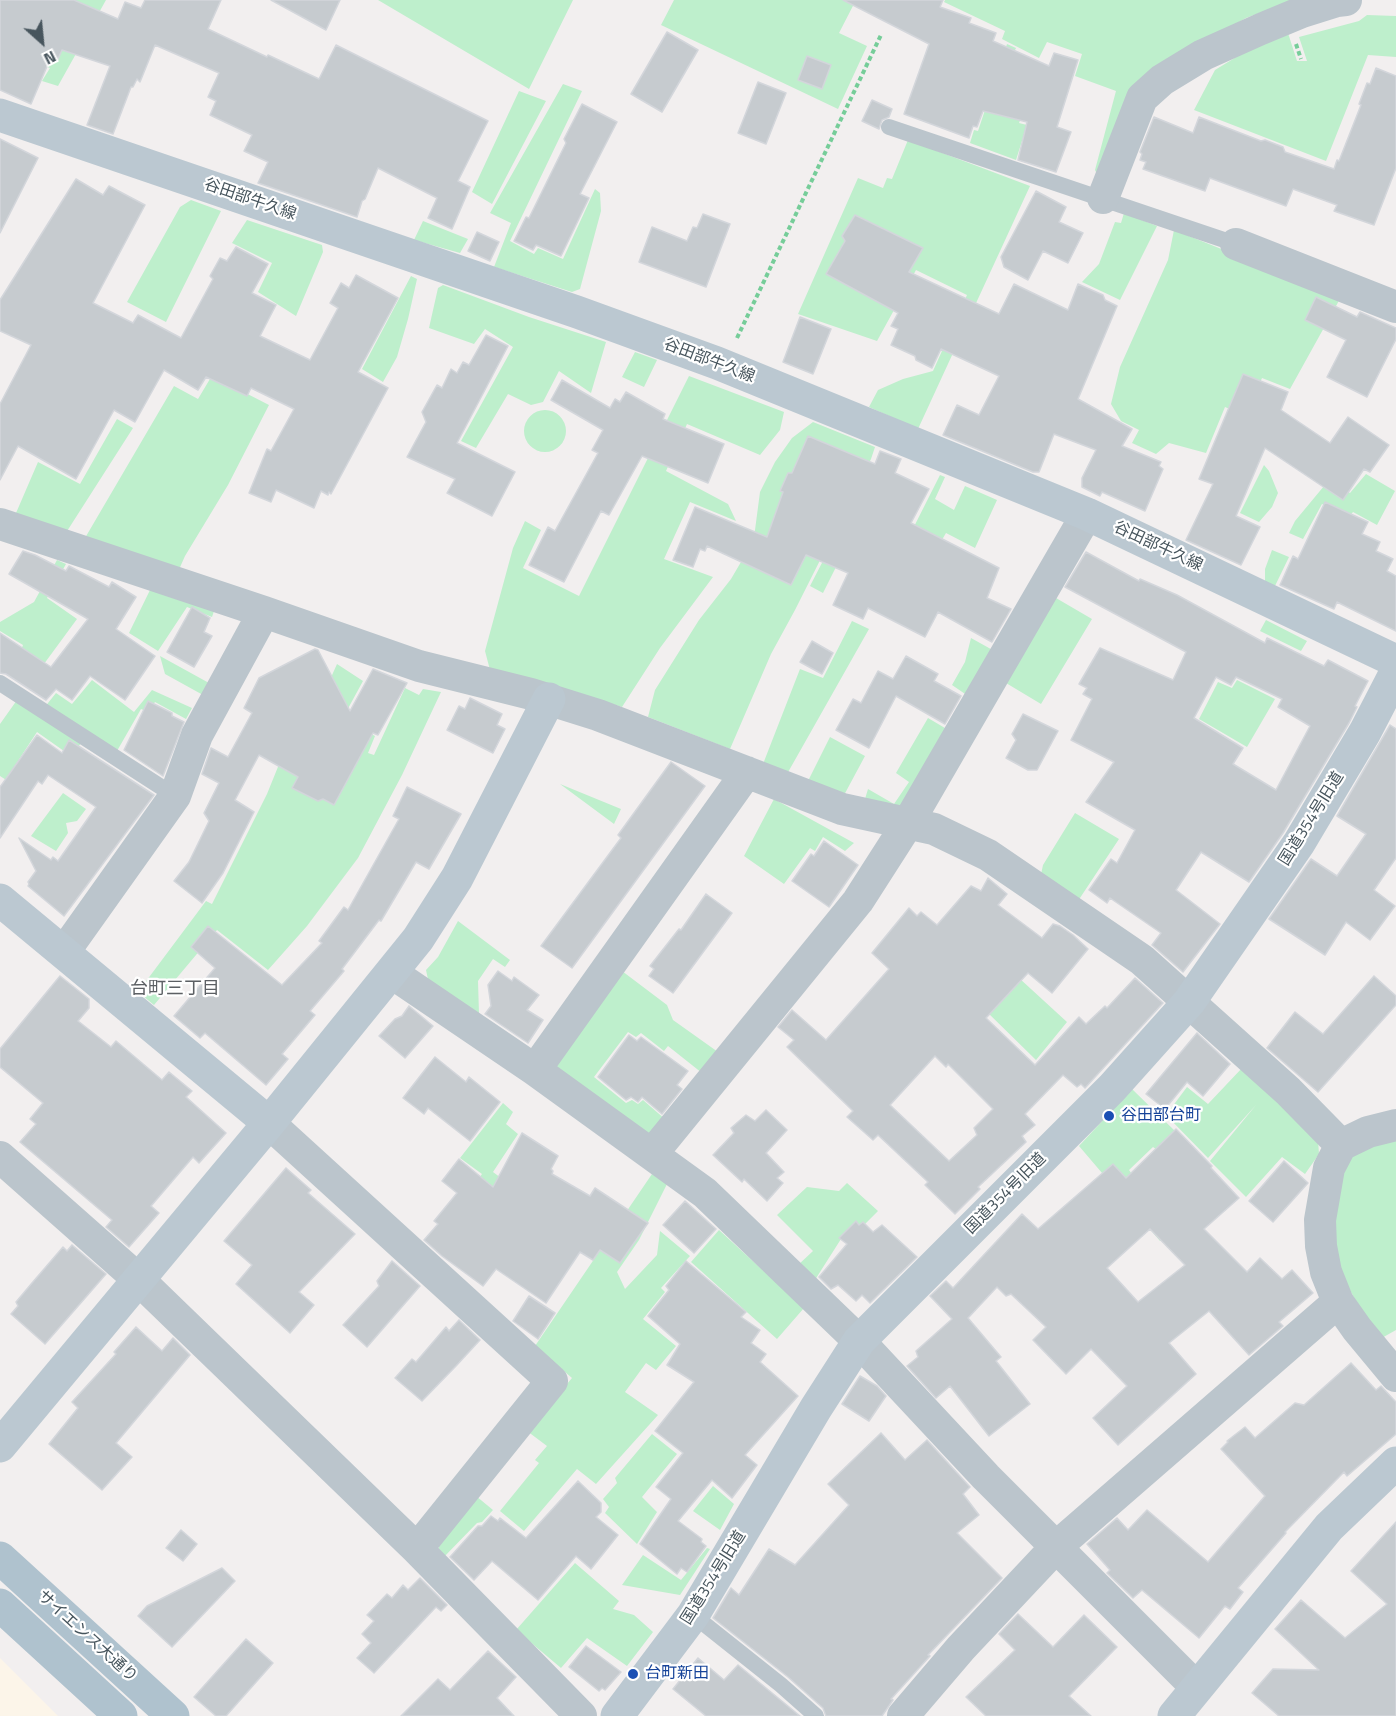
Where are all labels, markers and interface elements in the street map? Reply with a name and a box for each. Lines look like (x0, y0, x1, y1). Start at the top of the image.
north arrow (12, 12, 72, 72)
text: N (40, 45, 61, 71)
street label: 谷田部牛久線 (201, 175, 299, 225)
street label: 谷田部牛久線 (661, 335, 757, 387)
street label: 谷田部牛久線 (1110, 518, 1206, 576)
street label: 国道354号旧道 (1276, 769, 1348, 869)
district label: 台町三丁目 (130, 979, 220, 1001)
place label: 谷田部台町 (1121, 1106, 1201, 1126)
marker: 谷田部台町 (1102, 1109, 1116, 1123)
street label: 国道354号旧道 (961, 1149, 1051, 1239)
street label: 国道354号旧道 (678, 1528, 750, 1628)
street label: サイエンス大通り (33, 1587, 141, 1687)
place label: 台町新田 (645, 1664, 709, 1684)
marker: 台町新田 (626, 1667, 640, 1681)

